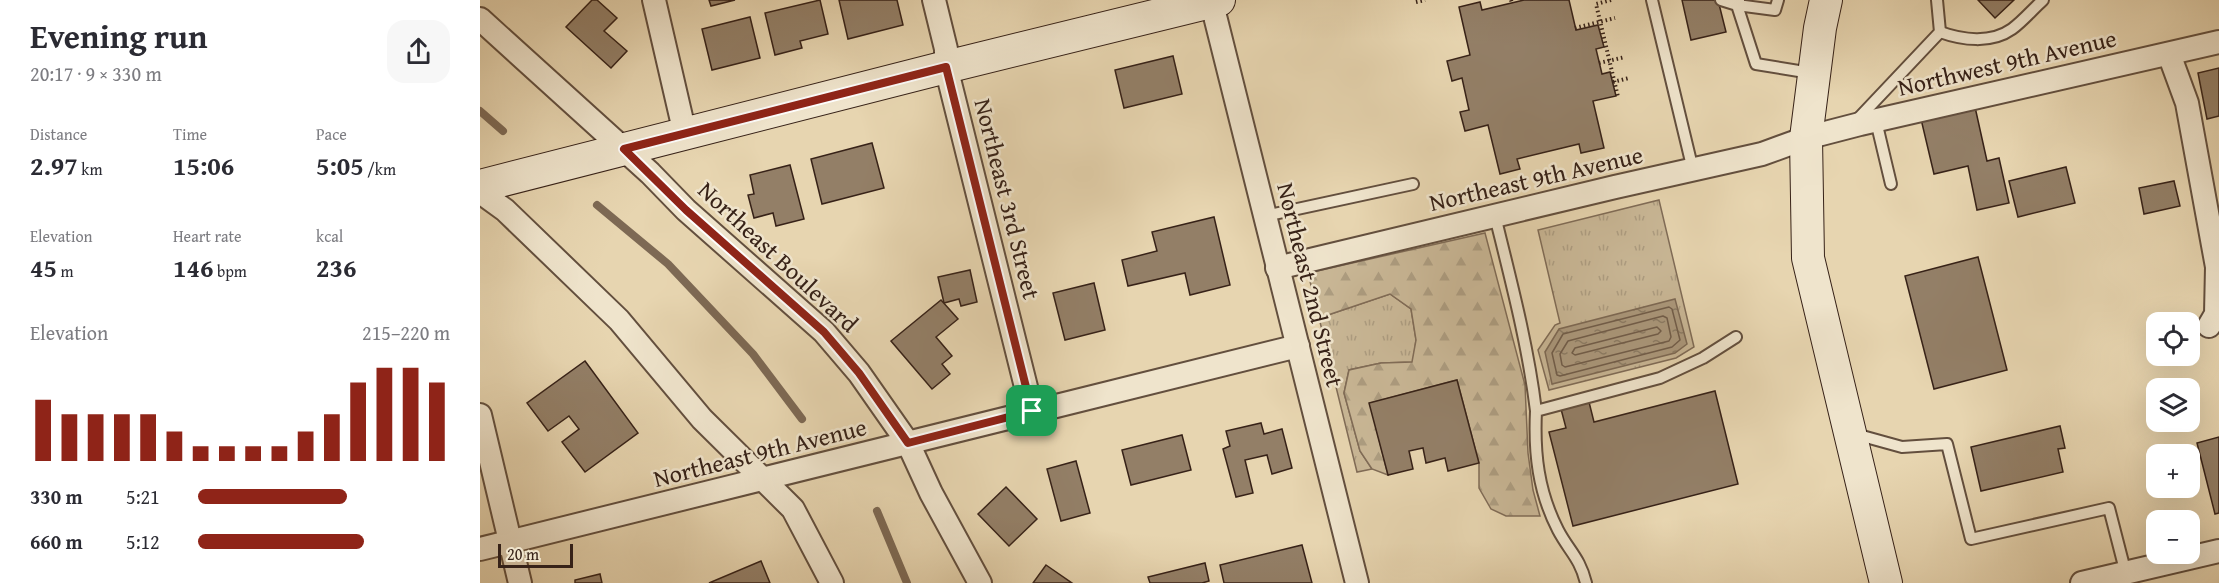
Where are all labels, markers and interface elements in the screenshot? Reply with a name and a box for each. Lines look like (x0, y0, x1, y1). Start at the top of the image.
text: Evening run (30, 12, 207, 60)
button: share (387, 20, 450, 83)
street label: Northwest 9th Avenue (1894, 20, 2120, 105)
text: 20:17 · 9 × 330 m (30, 59, 162, 88)
street label: Northeast 3rd Street (966, 95, 1049, 303)
text: Distance (30, 122, 87, 146)
text: Time (173, 122, 207, 146)
text: Pace (316, 122, 347, 146)
street label: Northeast 9th Avenue (1426, 137, 1646, 220)
text: 2.97 (30, 146, 78, 185)
text: 15:06 (173, 146, 234, 185)
text: 5:05 (316, 146, 364, 185)
text: km (78, 157, 102, 181)
text: /km (364, 157, 396, 181)
street label: Northeast Boulevard (690, 173, 866, 340)
street label: Northeast 2nd Street (1268, 179, 1353, 391)
text: Elevation (30, 224, 93, 248)
text: Heart rate (173, 224, 242, 248)
text: kcal (316, 224, 343, 248)
text: 45 (30, 248, 57, 287)
text: 146 (173, 248, 213, 287)
text: 236 (316, 248, 356, 287)
text: m (57, 259, 74, 283)
text: bpm (213, 259, 247, 283)
map controls (2146, 312, 2200, 564)
button: locate (2146, 312, 2200, 366)
text: Elevation (30, 318, 108, 347)
text: 215–220 m (362, 318, 450, 347)
button: layers (2146, 378, 2200, 432)
pin (1006, 385, 1057, 436)
icon: arrive (1015, 394, 1048, 427)
street label: Northeast 9th Avenue (650, 409, 870, 496)
button: + (2146, 444, 2200, 498)
text: 330 m (30, 482, 83, 511)
text: 5:21 (126, 482, 160, 511)
button: − (2146, 510, 2200, 564)
text: 660 m (30, 527, 83, 556)
text: 5:12 (126, 527, 160, 556)
scale bar (498, 541, 573, 568)
text: 20 m (507, 542, 539, 566)

